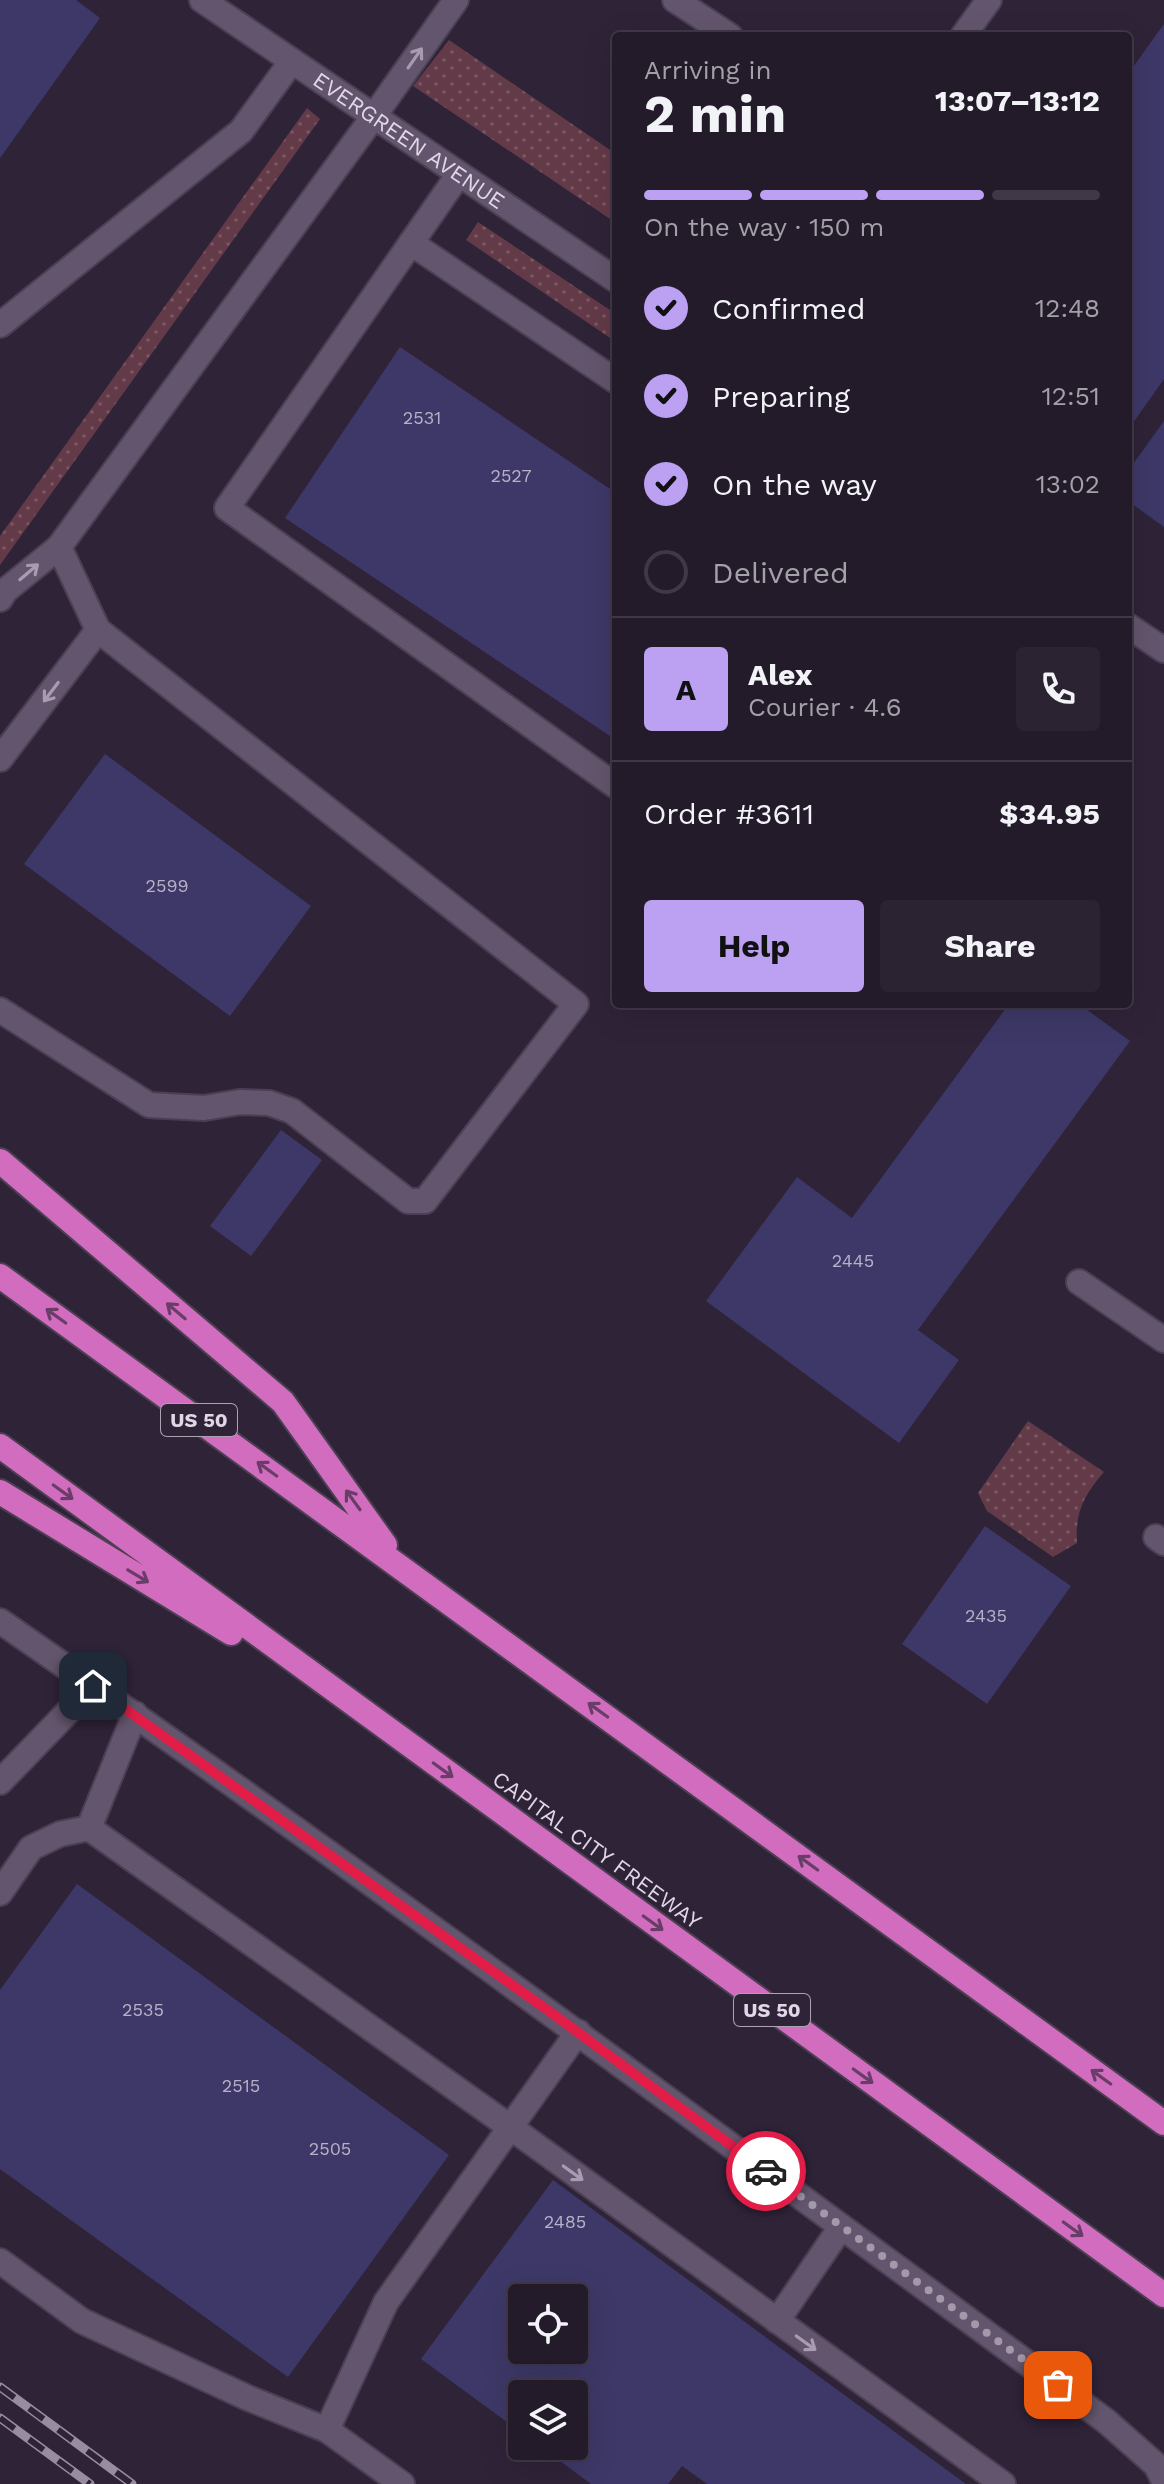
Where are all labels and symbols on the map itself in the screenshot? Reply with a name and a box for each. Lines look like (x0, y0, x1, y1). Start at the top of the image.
one-way arrow (406, 48, 423, 69)
street label: EVERGREEN AVENUE (309, 67, 510, 214)
house number: 2531 (403, 407, 441, 428)
house number: 2527 (490, 465, 532, 486)
one-way arrow (18, 563, 38, 581)
one-way arrow (42, 681, 59, 703)
house number: 2599 (145, 875, 189, 896)
house number: 2445 (832, 1250, 874, 1271)
one-way arrow (167, 1302, 187, 1320)
one-way arrow (45, 1308, 67, 1324)
road number: US 50 (161, 1404, 237, 1436)
one-way arrow (256, 1460, 278, 1477)
one-way arrow (52, 1484, 73, 1501)
one-way arrow (344, 1490, 361, 1511)
one-way arrow (126, 1568, 149, 1584)
house number: 2435 (965, 1605, 1007, 1626)
pin (59, 1652, 127, 1720)
one-way arrow (588, 1702, 610, 1718)
one-way arrow (432, 1761, 453, 1778)
street label: CAPITAL CITY FREEWAY (488, 1766, 706, 1934)
one-way arrow (798, 1855, 820, 1871)
one-way arrow (642, 1914, 663, 1931)
road number: US 50 (734, 1994, 810, 2026)
house number: 2535 (122, 1999, 164, 2020)
one-way arrow (852, 2068, 874, 2084)
one-way arrow (1091, 2068, 1112, 2085)
house number: 2515 (222, 2075, 260, 2096)
courier (726, 2131, 806, 2211)
house number: 2505 (309, 2138, 351, 2159)
one-way arrow (562, 2165, 584, 2182)
house number: 2485 (544, 2211, 586, 2232)
one-way arrow (1062, 2221, 1084, 2238)
one-way arrow (795, 2334, 817, 2351)
pin (1024, 2351, 1092, 2419)

